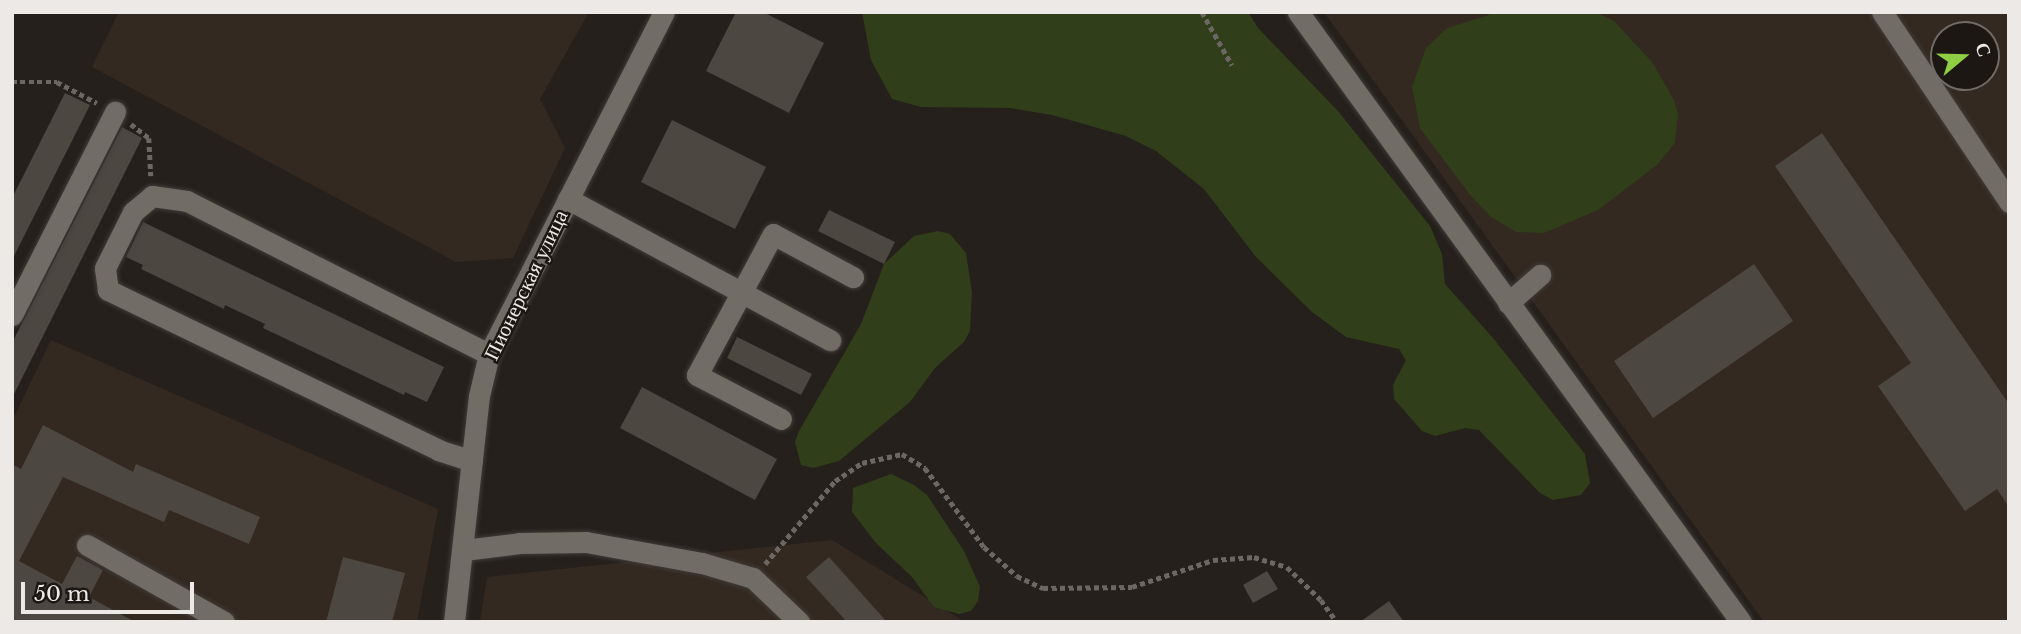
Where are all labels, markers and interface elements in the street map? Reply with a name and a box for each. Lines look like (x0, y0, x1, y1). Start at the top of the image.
north arrow (1930, 21, 2000, 91)
text: С (1970, 39, 1997, 60)
street label: Пионерская улица (479, 206, 573, 364)
scale bar (24, 568, 198, 612)
text: 50 m (34, 581, 89, 607)

